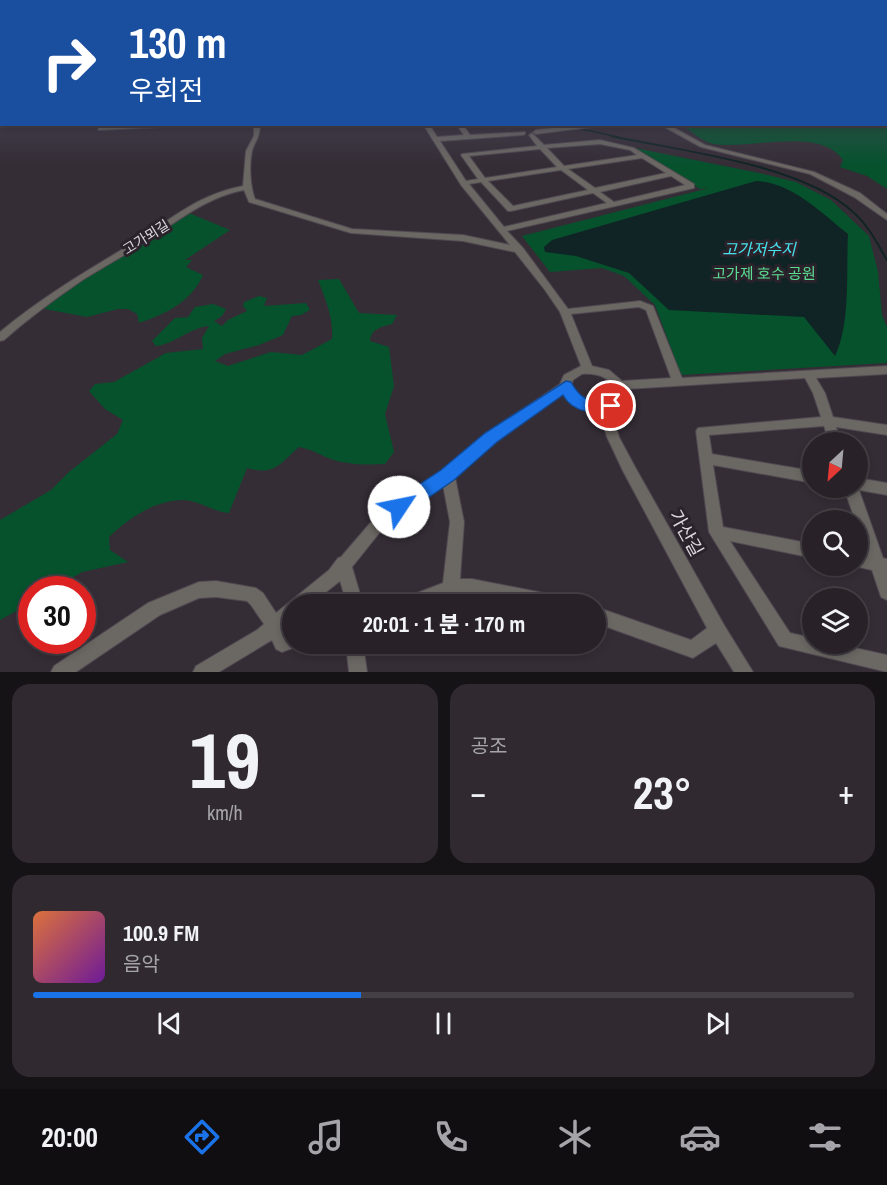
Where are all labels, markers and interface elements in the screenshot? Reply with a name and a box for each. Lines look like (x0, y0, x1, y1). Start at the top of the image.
text: 130 m (129, 15, 227, 71)
icon: right (30, 24, 108, 102)
text: 우회전 (129, 72, 204, 108)
street label: 고가뫼길 (119, 216, 173, 258)
water label: 고가저수지 (722, 238, 797, 260)
park label: 고가제 호수 공원 (712, 263, 816, 284)
pin (585, 380, 636, 431)
icon: arrive (594, 389, 627, 422)
north arrow (802, 432, 868, 498)
map controls (802, 432, 868, 654)
position arrow (367, 475, 431, 539)
street label: 가산길 (663, 505, 709, 561)
button: search (802, 510, 868, 576)
speed limit sign: 30 (18, 576, 96, 654)
button: layers (802, 588, 868, 654)
text: 20:01 · 1 분 · 170 m (363, 609, 525, 639)
text: 19 (189, 707, 260, 812)
text: 공조 (471, 732, 507, 759)
text: 23° (633, 762, 692, 823)
text: − (471, 770, 486, 814)
text: + (838, 770, 854, 814)
text: km/h (207, 799, 243, 826)
text: 100.9 FM (123, 918, 199, 948)
text: 음악 (123, 950, 160, 977)
icon: previous (153, 1007, 186, 1040)
icon: pause (427, 1007, 460, 1040)
icon: next (701, 1007, 734, 1040)
icon: directions (181, 1116, 223, 1158)
icon: music (305, 1116, 347, 1158)
icon: phone (430, 1116, 472, 1158)
icon: climate (554, 1116, 596, 1158)
icon: car (679, 1116, 721, 1158)
icon: filters (804, 1116, 846, 1158)
text: 20:00 (41, 1119, 98, 1155)

